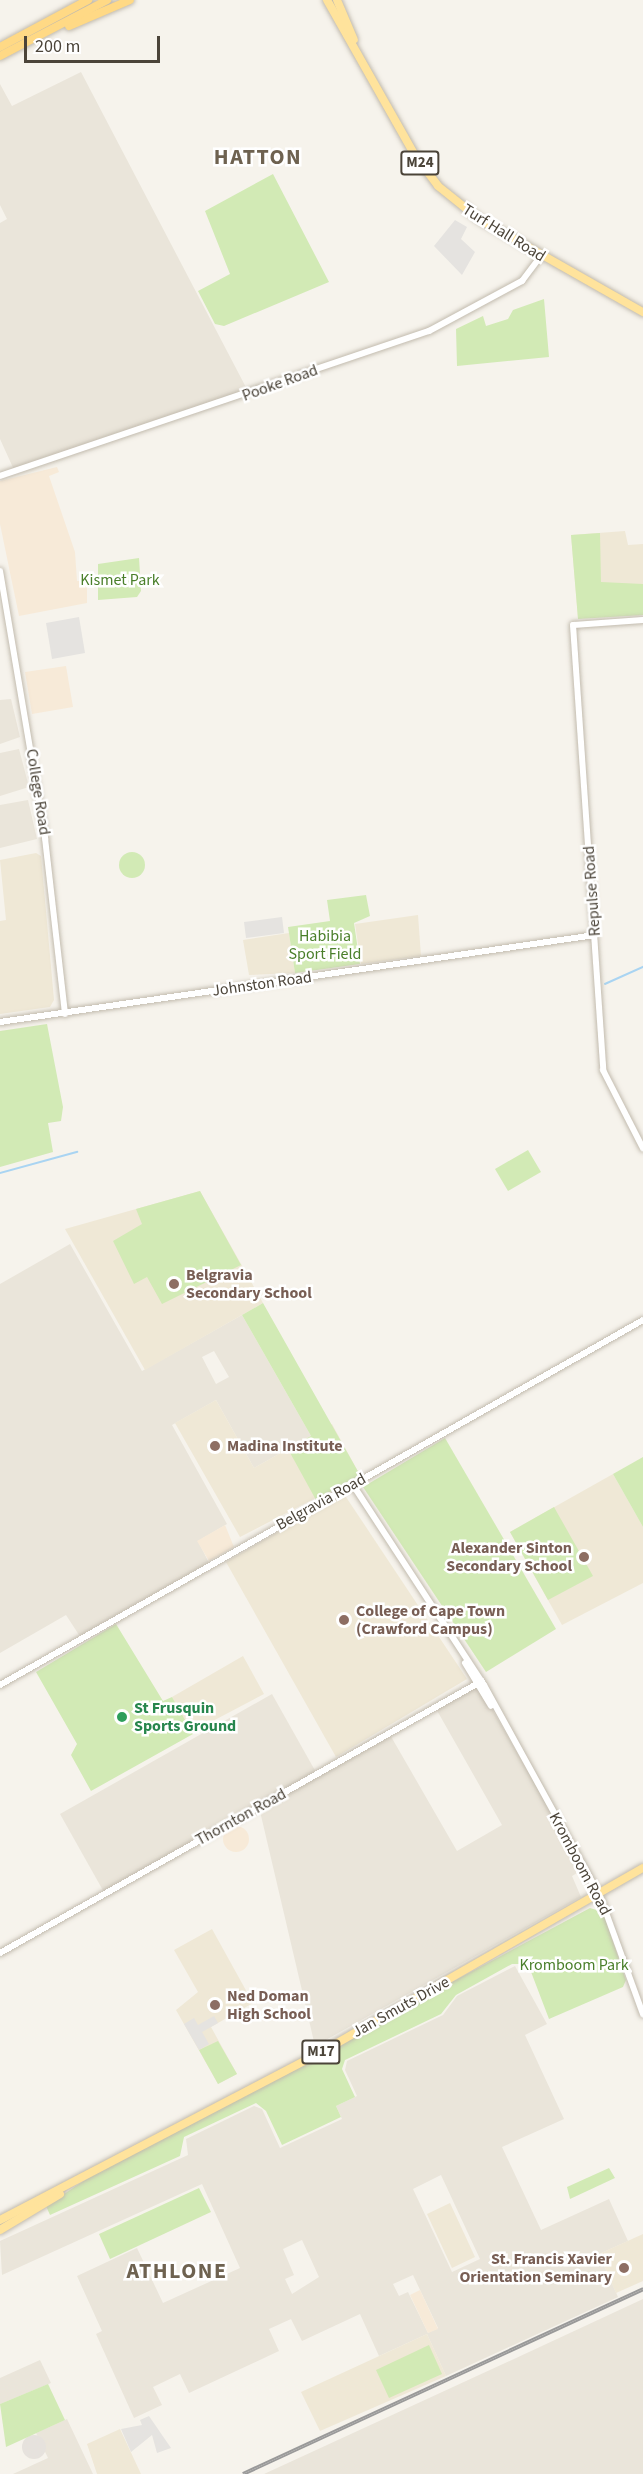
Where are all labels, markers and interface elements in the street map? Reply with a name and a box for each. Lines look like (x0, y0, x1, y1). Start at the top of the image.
scale bar (27, 24, 164, 62)
text: 200 m (35, 34, 80, 59)
district label: HATTON (214, 145, 302, 171)
road number: M24 (399, 151, 441, 175)
street label: Turf Hall Road (459, 200, 549, 266)
street label: Pooke Road (240, 360, 320, 406)
park label: Kismet Park (80, 570, 160, 590)
street label: College Road (22, 748, 54, 836)
street label: Repulse Road (579, 845, 605, 937)
park label: Habibia Sport Field (289, 926, 361, 964)
street label: Johnston Road (211, 968, 313, 1000)
place label: Belgravia Secondary School (186, 1265, 312, 1303)
marker: Belgravia Secondary School (167, 1277, 181, 1291)
place label: Madina Institute (227, 1436, 343, 1456)
marker: Madina Institute (208, 1439, 222, 1453)
street label: Belgravia Road (273, 1469, 369, 1535)
place label: Alexander Sinton Secondary School (446, 1538, 572, 1576)
marker: Alexander Sinton Secondary School (577, 1550, 591, 1564)
place label: College of Cape Town (Crawford Campus) (356, 1601, 505, 1639)
marker: College of Cape Town (Crawford Campus) (337, 1613, 351, 1627)
place label: St Frusquin Sports Ground (134, 1698, 236, 1736)
marker: St Frusquin Sports Ground (115, 1710, 129, 1724)
street label: Thornton Road (192, 1784, 290, 1850)
street label: Kromboom Road (545, 1809, 615, 1919)
park label: Kromboom Park (519, 1955, 629, 1975)
street label: Jan Smuts Drive (349, 1972, 453, 2042)
place label: Ned Doman High School (227, 1986, 311, 2024)
marker: Ned Doman High School (208, 1998, 222, 2012)
road number: M17 (300, 2040, 342, 2064)
place label: St. Francis Xavier Orientation Seminary (459, 2249, 612, 2287)
district label: ATHLONE (127, 2259, 227, 2285)
marker: St. Francis Xavier Orientation Seminary (617, 2261, 631, 2275)

